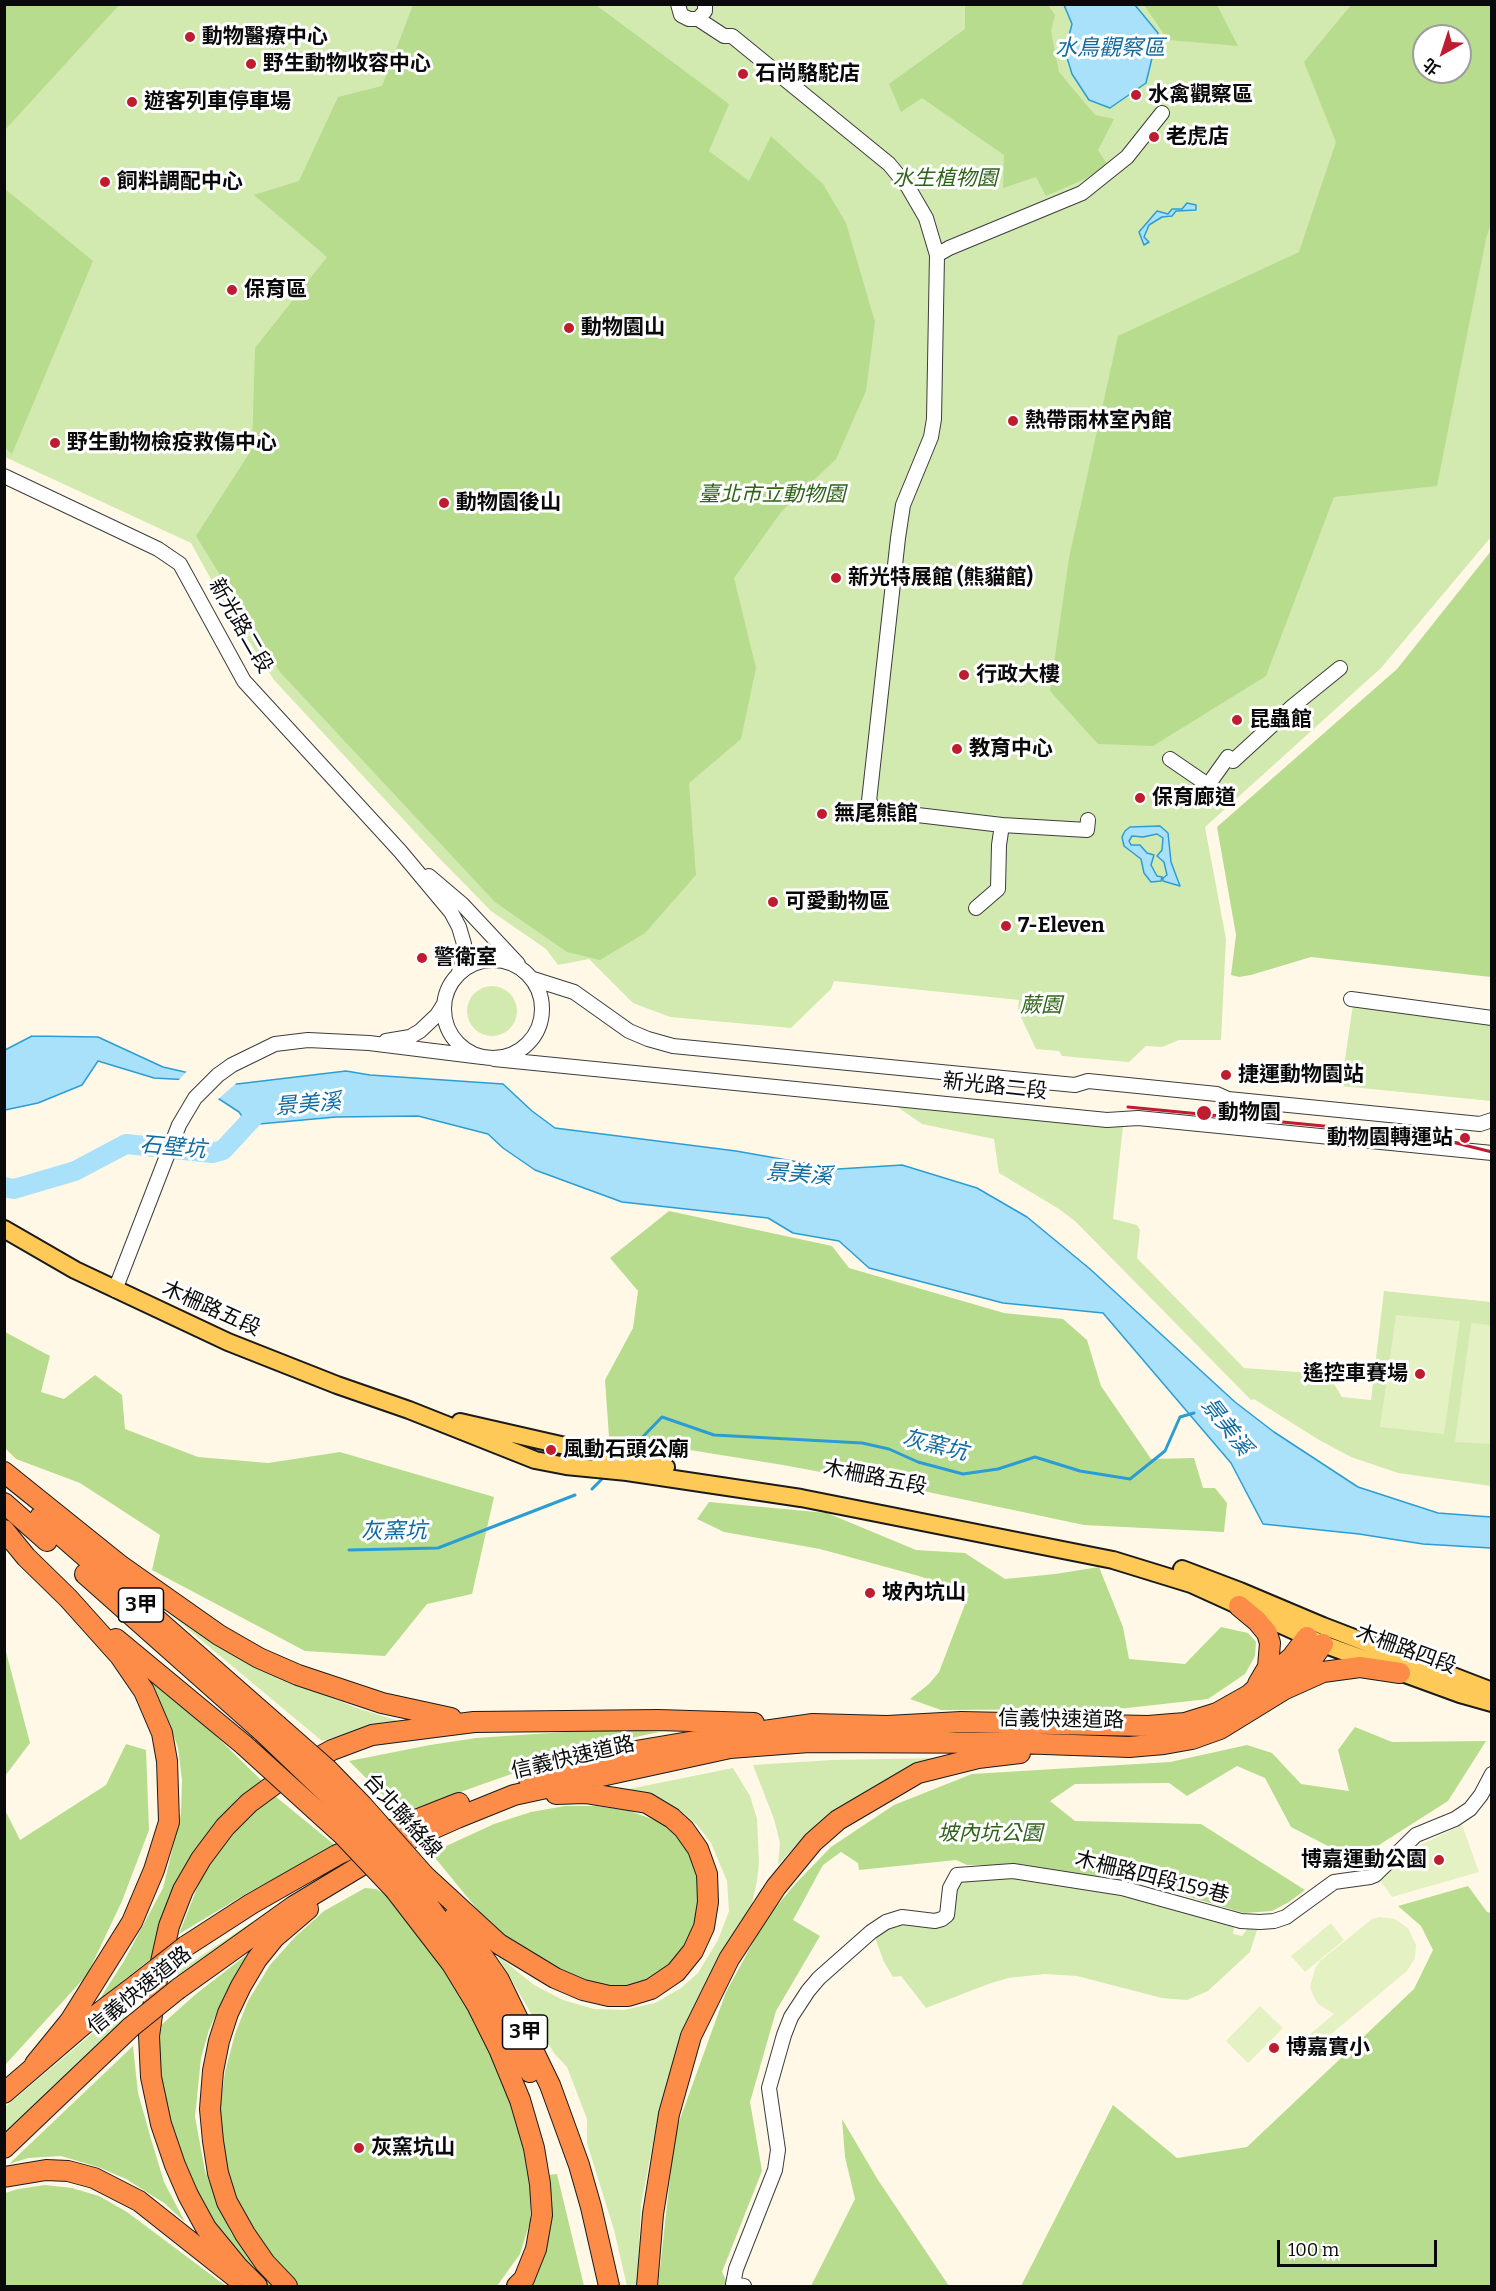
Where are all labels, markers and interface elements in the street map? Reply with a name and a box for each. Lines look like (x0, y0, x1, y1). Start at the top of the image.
place label: 動物醫療中心 (202, 24, 328, 50)
north arrow (1412, 24, 1472, 84)
marker: 動物醫療中心 (183, 30, 197, 44)
water label: 水鳥觀察區 (1055, 36, 1165, 62)
place label: 野生動物收容中心 (263, 51, 431, 77)
text: 北 (1419, 54, 1444, 79)
marker: 野生動物收容中心 (244, 57, 258, 71)
place label: 石尚駱駝店 (755, 61, 860, 87)
marker: 石尚駱駝店 (736, 67, 750, 81)
place label: 水禽觀察區 (1148, 82, 1253, 108)
marker: 水禽觀察區 (1129, 88, 1143, 102)
place label: 遊客列車停車場 (144, 89, 291, 115)
marker: 遊客列車停車場 (125, 95, 139, 109)
place label: 老虎店 (1166, 124, 1229, 150)
marker: 老虎店 (1147, 130, 1161, 144)
park label: 水生植物園 (893, 166, 997, 192)
place label: 飼料調配中心 (117, 169, 243, 195)
marker: 飼料調配中心 (98, 175, 112, 189)
place label: 保育區 (244, 277, 307, 303)
marker: 保育區 (225, 283, 239, 297)
place label: 動物園山 (581, 315, 665, 341)
marker: 動物園山 (562, 321, 576, 335)
place label: 熱帶雨林室內館 (1025, 408, 1172, 434)
marker: 熱帶雨林室內館 (1006, 414, 1020, 428)
place label: 野生動物檢疫救傷中心 (67, 430, 277, 456)
marker: 野生動物檢疫救傷中心 (48, 436, 62, 450)
park label: 臺北市立動物園 (699, 482, 845, 508)
place label: 動物園後山 (456, 490, 561, 516)
marker: 動物園後山 (437, 496, 451, 510)
place label: 新光特展館 (熊貓館) (848, 565, 1033, 591)
marker: 新光特展館 (熊貓館) (829, 571, 843, 585)
street label: 新光路二段 (203, 574, 277, 678)
place label: 行政大樓 (976, 662, 1060, 688)
marker: 行政大樓 (957, 668, 971, 682)
place label: 昆蟲館 (1249, 707, 1312, 733)
marker: 昆蟲館 (1230, 713, 1244, 727)
place label: 教育中心 (969, 736, 1053, 762)
marker: 教育中心 (950, 742, 964, 756)
place label: 保育廊道 (1152, 785, 1236, 811)
marker: 保育廊道 (1133, 791, 1147, 805)
place label: 無尾熊館 (834, 801, 918, 827)
marker: 無尾熊館 (815, 807, 829, 821)
place label: 可愛動物區 (785, 889, 890, 915)
marker: 可愛動物區 (766, 895, 780, 909)
place label: 7-Eleven (1018, 913, 1104, 939)
marker: 7-Eleven (999, 919, 1013, 933)
place label: 警衛室 (434, 945, 497, 971)
marker: 警衛室 (415, 951, 429, 965)
park label: 蕨園 (1020, 993, 1062, 1019)
place label: 捷運動物園站 (1238, 1062, 1364, 1088)
marker: 捷運動物園站 (1219, 1068, 1233, 1082)
street label: 新光路二段 (941, 1069, 1049, 1105)
water label: 景美溪 (274, 1089, 342, 1121)
place label: 動物園 (1218, 1100, 1281, 1126)
marker: 動物園 (1195, 1104, 1213, 1122)
place label: 動物園轉運站 (1327, 1125, 1453, 1151)
marker: 動物園轉運站 (1458, 1131, 1472, 1145)
water label: 石壁坑 (139, 1132, 207, 1164)
water label: 景美溪 (765, 1160, 833, 1190)
street label: 木柵路五段 (158, 1276, 264, 1342)
place label: 遙控車賽場 (1303, 1361, 1408, 1387)
marker: 遙控車賽場 (1413, 1367, 1427, 1381)
water label: 景美溪 (1195, 1393, 1257, 1461)
water label: 灰窯坑 (900, 1425, 970, 1467)
place label: 風動石頭公廟 (563, 1437, 689, 1463)
marker: 風動石頭公廟 (544, 1443, 558, 1457)
street label: 木柵路五段 (821, 1456, 929, 1500)
water label: 灰窯坑 (361, 1518, 427, 1546)
place label: 坡內坑山 (882, 1580, 966, 1606)
marker: 坡內坑山 (863, 1586, 877, 1600)
road number: 3甲 (118, 1588, 164, 1622)
street label: 木柵路四段 (1352, 1620, 1460, 1680)
street label: 信義快速道路 (998, 1706, 1124, 1734)
street label: 信義快速道路 (509, 1732, 637, 1784)
street label: 台北聯絡線 (358, 1769, 446, 1863)
park label: 坡內坑公園 (938, 1821, 1042, 1847)
street label: 木柵路四段159巷 (1072, 1847, 1232, 1909)
place label: 博嘉運動公園 (1301, 1847, 1427, 1873)
marker: 博嘉運動公園 (1432, 1853, 1446, 1867)
street label: 信義快速道路 (83, 1942, 197, 2040)
road number: 3甲 (502, 2015, 548, 2049)
place label: 博嘉實小 (1286, 2035, 1370, 2061)
marker: 博嘉實小 (1267, 2041, 1281, 2055)
place label: 灰窯坑山 (371, 2135, 455, 2161)
marker: 灰窯坑山 (352, 2141, 366, 2155)
scale bar (1280, 2228, 1440, 2266)
text: 100 m (1288, 2239, 1339, 2261)

